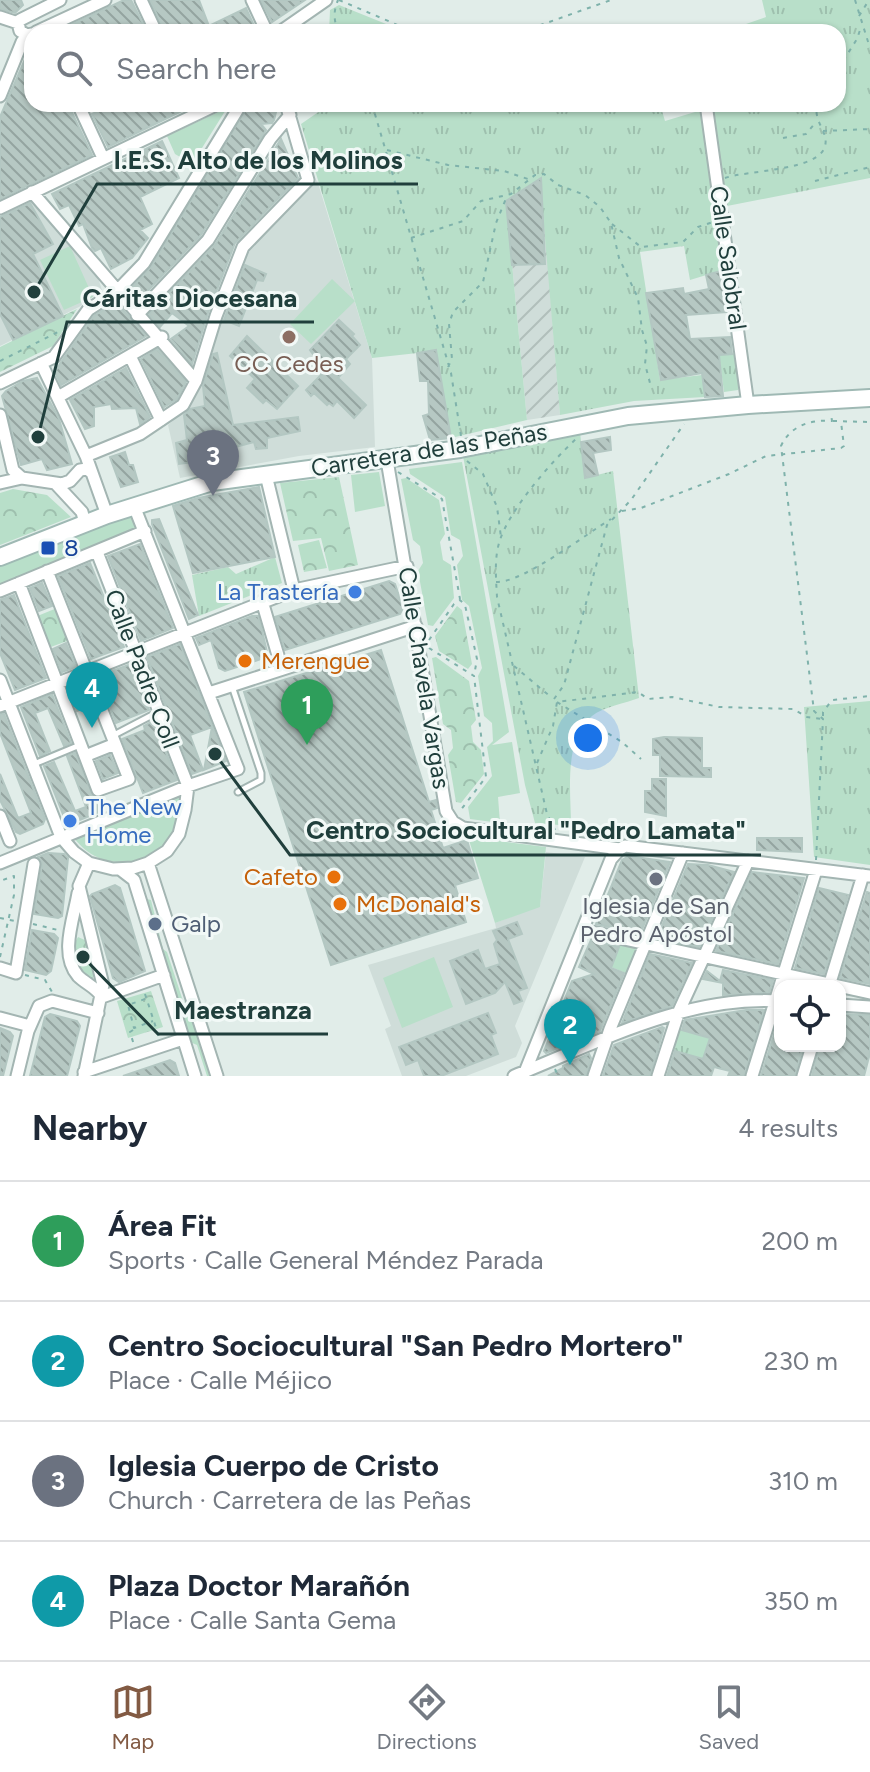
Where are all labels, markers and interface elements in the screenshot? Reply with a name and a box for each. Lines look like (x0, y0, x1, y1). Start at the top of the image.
search box (24, 24, 846, 112)
icon: search (52, 46, 96, 90)
text: Search here (116, 50, 276, 87)
callout: I.E.S. Alto de los Molinos (97, 134, 418, 184)
text: I.E.S. Alto de los Molinos (113, 144, 403, 176)
street label: Calle Salobral (704, 184, 753, 332)
callout: Cáritas Diocesana (67, 272, 314, 322)
text: Cáritas Diocesana (83, 282, 297, 314)
marker: CC Cedes (280, 328, 298, 346)
place label: CC Cedes (234, 349, 344, 378)
street label: Carretera de las Peñas (309, 417, 549, 482)
pin: 3 (187, 430, 239, 496)
place label: 8 (64, 533, 79, 562)
marker: 8 (39, 539, 57, 557)
street label: Calle Chavela Vargas (393, 565, 456, 791)
place label: La Trastería (217, 577, 339, 606)
marker: La Trastería (346, 583, 364, 601)
street label: Calle Padre Coll (99, 585, 186, 752)
place label: Merengue (261, 646, 370, 675)
marker: Merengue (236, 652, 254, 670)
pin: 4 (66, 662, 118, 728)
pin: 1 (281, 679, 333, 745)
your location (568, 718, 608, 758)
place label: The New Home (86, 792, 182, 849)
callout: Centro Sociocultural "Pedro Lamata" (290, 805, 761, 855)
marker: The New Home (61, 812, 79, 830)
text: Centro Sociocultural "Pedro Lamata" (306, 814, 746, 846)
place label: Cafeto (244, 862, 318, 891)
marker: Cafeto (325, 868, 343, 886)
marker: Iglesia de San Pedro Apóstol (647, 870, 665, 888)
place label: McDonald's (356, 889, 481, 918)
place label: Iglesia de San Pedro Apóstol (580, 891, 732, 948)
marker: McDonald's (331, 895, 349, 913)
place label: Galp (171, 909, 221, 938)
marker: Galp (146, 915, 164, 933)
map controls (774, 980, 846, 1052)
button: locate (774, 980, 846, 1052)
callout: Maestranza (158, 984, 328, 1034)
text: Maestranza (174, 994, 312, 1026)
pin: 2 (544, 999, 596, 1065)
text: Nearby (32, 1108, 147, 1149)
text: 4 results (738, 1112, 838, 1144)
text: Área Fit (108, 1207, 217, 1244)
text: 1 (53, 1225, 63, 1257)
text: 200 m (762, 1225, 838, 1257)
text: Sports · Calle General Méndez Parada (108, 1244, 543, 1276)
text: Centro Sociocultural "San Pedro Mortero" (108, 1327, 684, 1364)
text: 2 (50, 1345, 66, 1377)
text: 230 m (764, 1345, 838, 1377)
text: Place · Calle Méjico (108, 1364, 332, 1396)
text: Iglesia Cuerpo de Cristo (108, 1447, 439, 1484)
text: 3 (51, 1465, 65, 1497)
text: 310 m (768, 1465, 838, 1497)
text: Church · Carretera de las Peñas (108, 1484, 471, 1516)
text: Plaza Doctor Marañón (108, 1567, 410, 1604)
text: 4 (50, 1585, 66, 1617)
text: 350 m (764, 1585, 838, 1617)
text: Place · Calle Santa Gema (108, 1604, 396, 1636)
tab: Map (111, 1680, 155, 1755)
tab: Directions (377, 1680, 477, 1755)
tab: Saved (698, 1680, 759, 1755)

